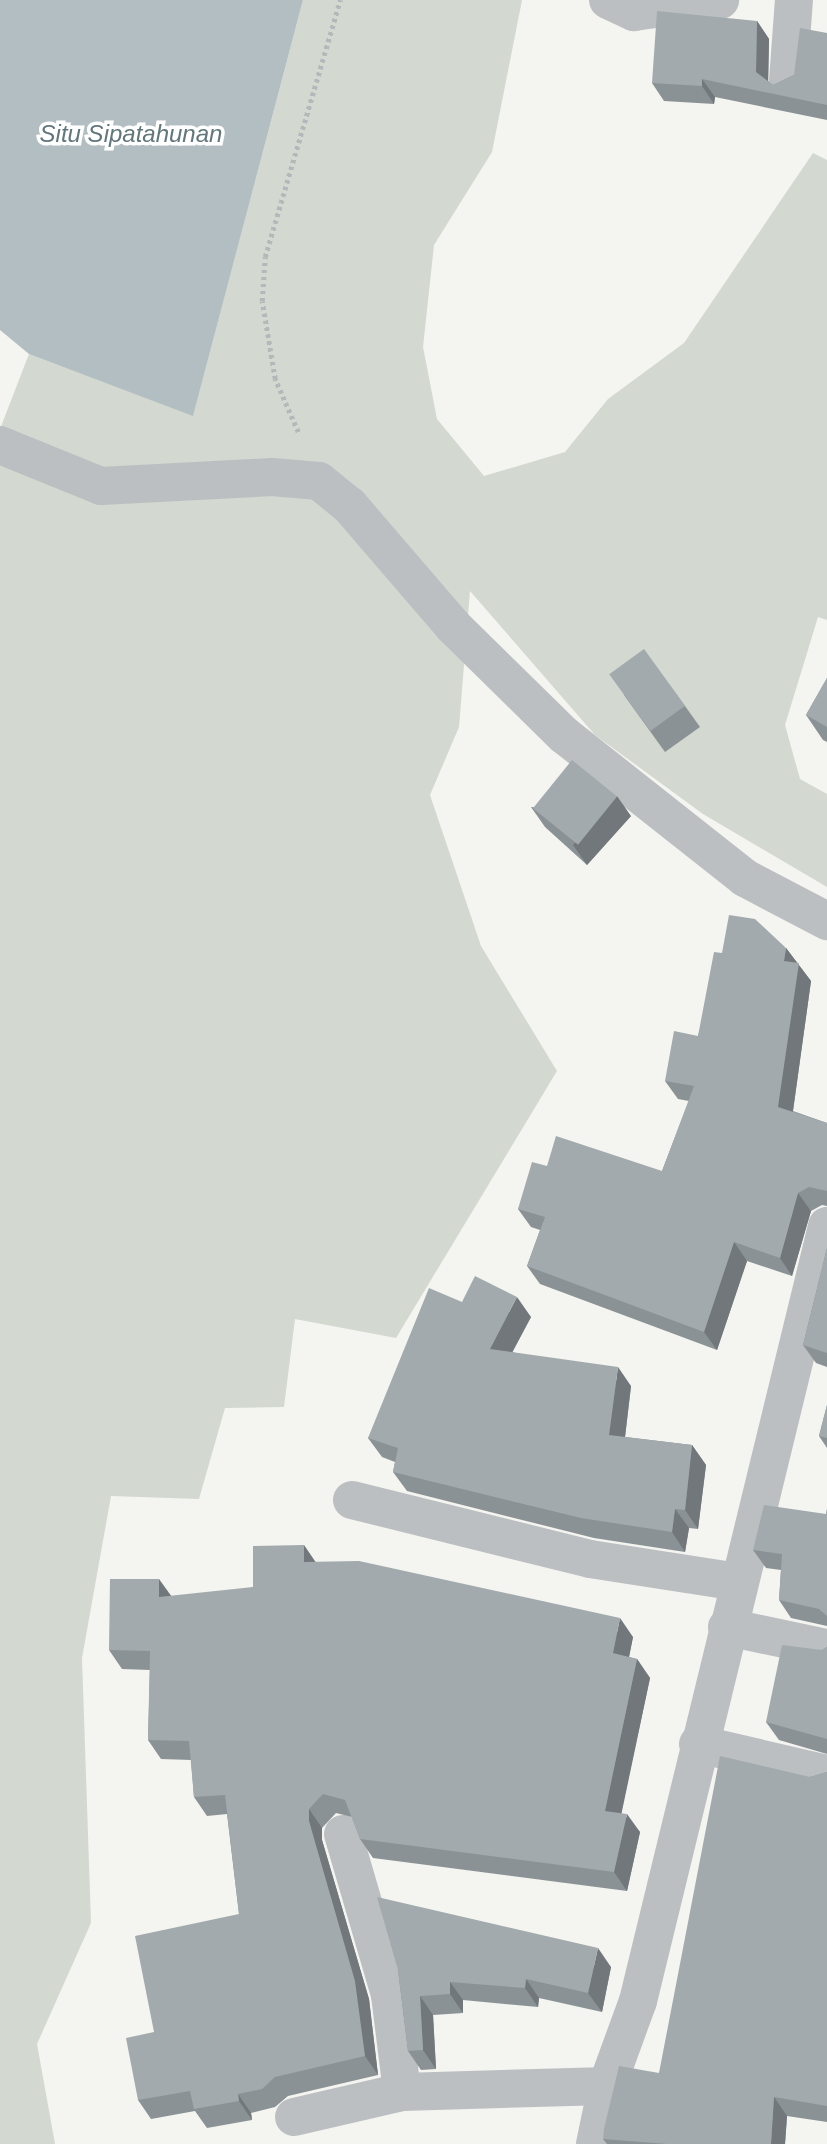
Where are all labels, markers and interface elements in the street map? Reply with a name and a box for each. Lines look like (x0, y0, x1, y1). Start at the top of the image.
water label: Situ Sipatahunan (40, 120, 222, 148)

